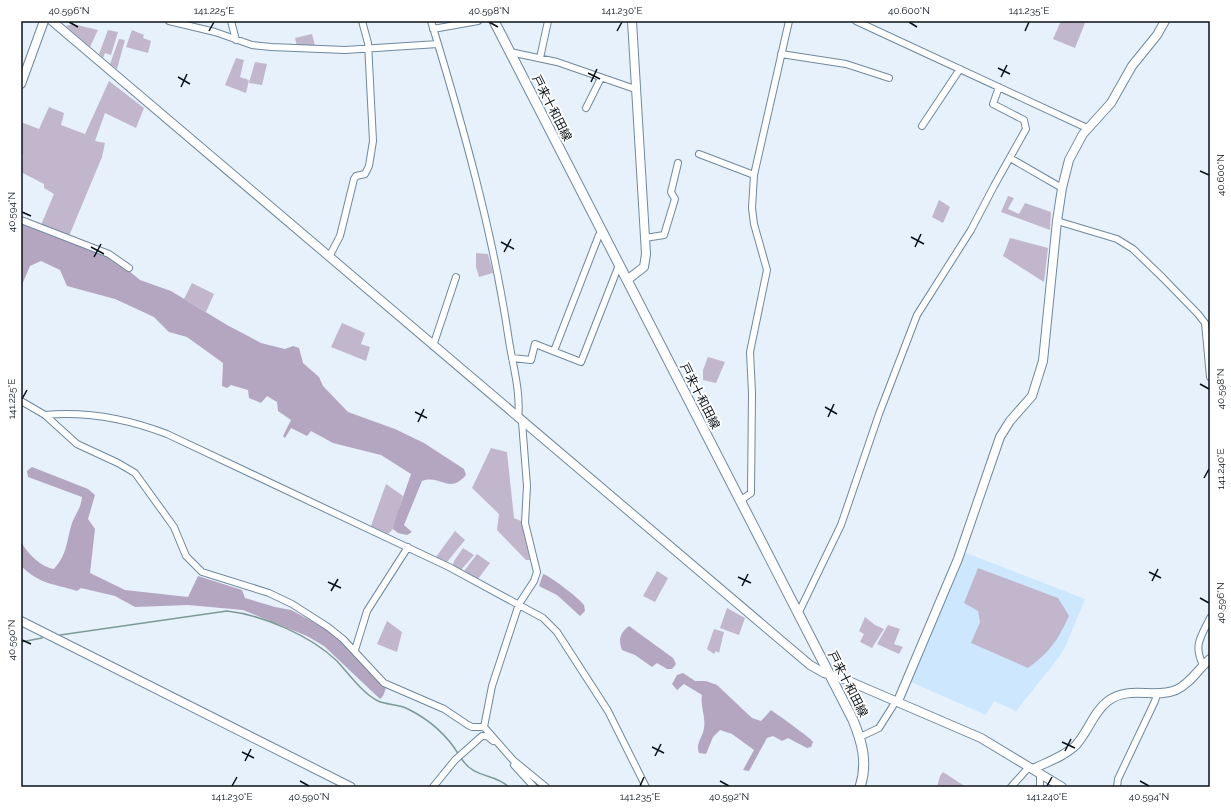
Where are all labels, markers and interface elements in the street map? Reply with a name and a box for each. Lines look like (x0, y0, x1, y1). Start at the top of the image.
text: 40.596°N (48, 5, 90, 16)
text: 141.225°E (194, 5, 234, 16)
text: 40.598°N (468, 5, 510, 16)
text: 141.230°E (601, 5, 643, 16)
text: 40.600°N (888, 5, 930, 16)
text: 141.235°E (1009, 5, 1049, 16)
street label: 戸来十和田線 (529, 73, 575, 143)
text: 40.600°N (1215, 154, 1226, 196)
text: 40.594°N (6, 192, 17, 232)
street label: 戸来十和田線 (677, 361, 723, 431)
text: 40.598°N (1215, 368, 1226, 410)
text: 141.225°E (6, 379, 17, 419)
text: 141.240°E (1215, 448, 1226, 490)
text: 40.596°N (1215, 582, 1226, 624)
text: 40.590°N (6, 619, 17, 661)
street label: 戸来十和田線 (825, 649, 871, 719)
text: 141.230°E (211, 791, 253, 802)
text: 40.590°N (288, 791, 330, 802)
text: 141.235°E (620, 791, 660, 802)
text: 40.592°N (709, 791, 749, 802)
text: 141.240°E (1026, 791, 1068, 802)
text: 40.594°N (1129, 791, 1169, 802)

